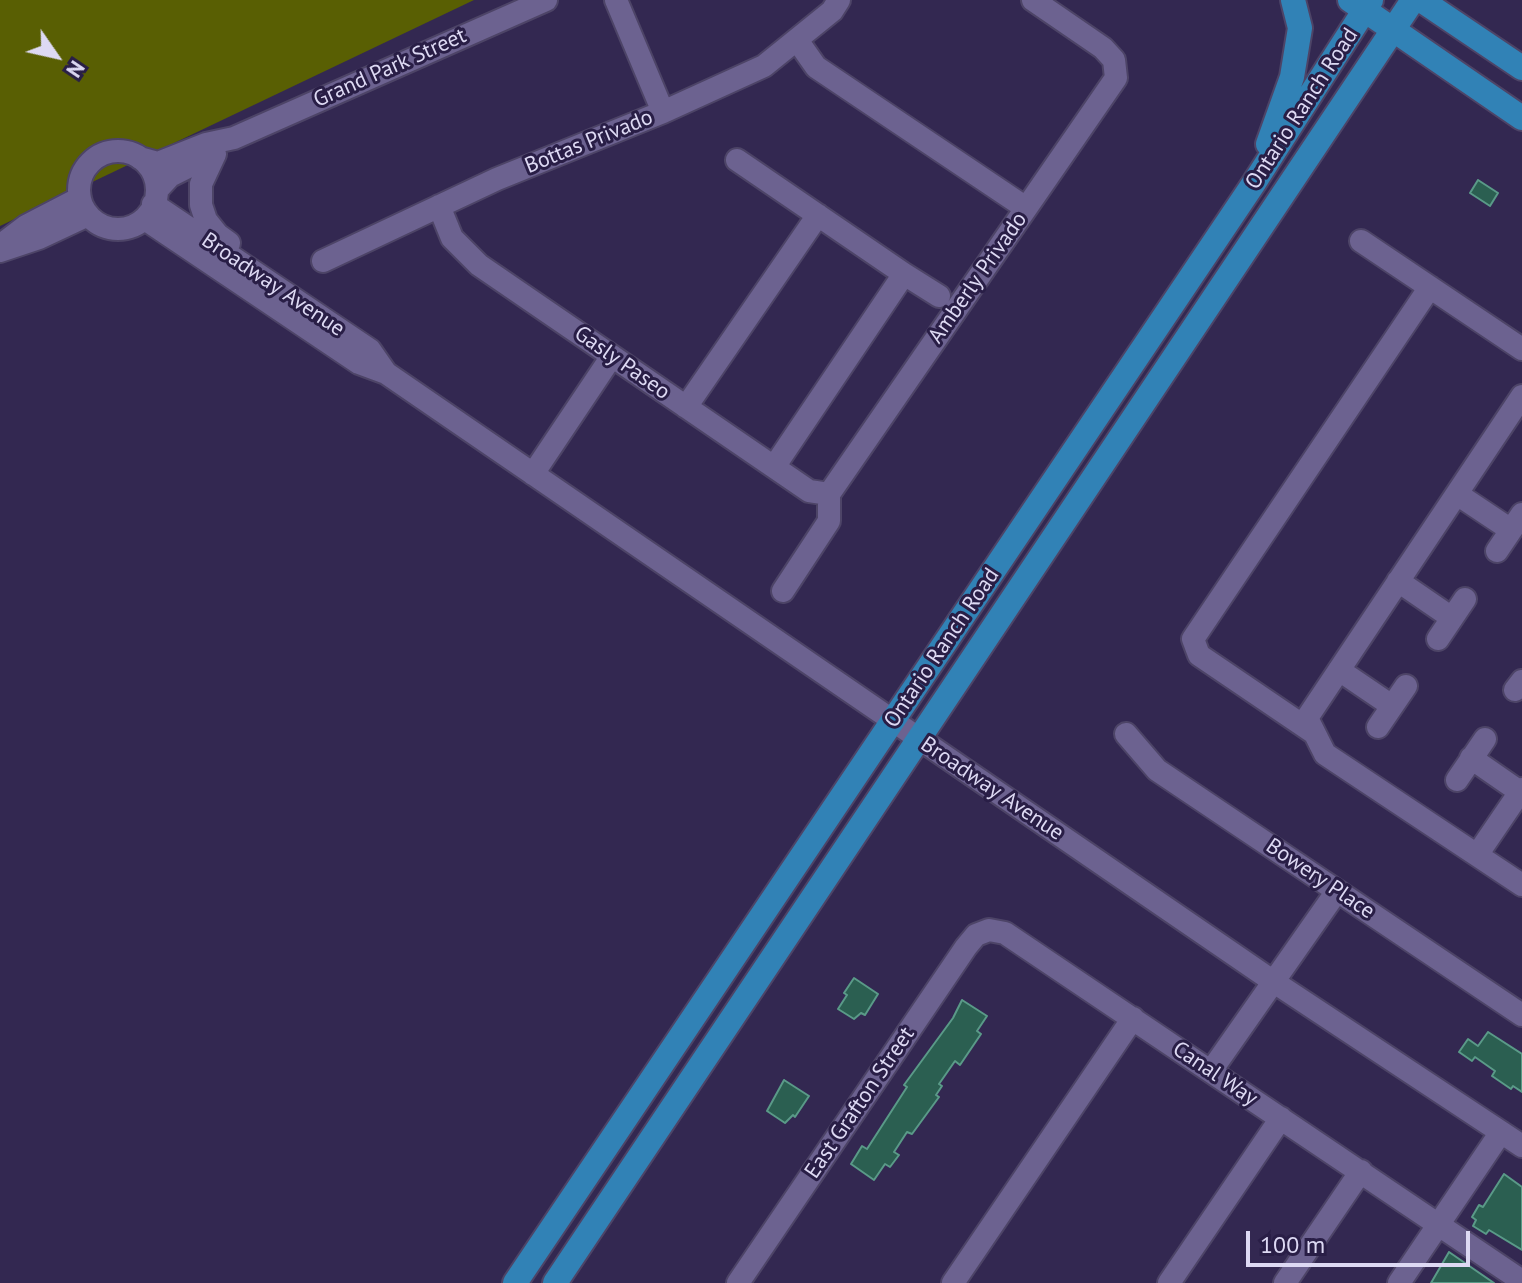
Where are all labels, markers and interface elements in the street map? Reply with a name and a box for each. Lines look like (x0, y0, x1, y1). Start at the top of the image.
north arrow (16, 16, 96, 96)
street label: Grand Park Street (310, 23, 470, 113)
street label: Ontario Ranch Road (1240, 24, 1364, 194)
text: N (60, 56, 92, 83)
street label: Bottas Privado (521, 104, 657, 180)
street label: Amberly Privado (923, 207, 1033, 349)
street label: Broadway Avenue (196, 227, 350, 343)
street label: Gasly Paseo (569, 320, 675, 406)
street label: Ontario Ranch Road (879, 563, 1005, 733)
street label: Broadway Avenue (915, 731, 1069, 847)
street label: Bowery Place (1261, 833, 1379, 925)
street label: East Grafton Street (800, 1022, 920, 1184)
street label: Canal Way (1167, 1036, 1263, 1112)
scale bar (1250, 1215, 1474, 1265)
text: 100 m (1260, 1229, 1325, 1260)

